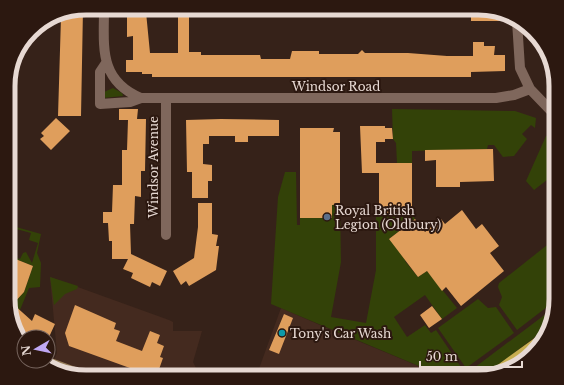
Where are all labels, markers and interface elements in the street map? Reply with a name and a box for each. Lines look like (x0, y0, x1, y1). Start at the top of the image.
street label: Windsor Road (291, 79, 380, 94)
street label: Windsor Avenue (146, 116, 161, 219)
place label: Royal British Legion (Oldbury) (335, 203, 441, 232)
marker: Royal British Legion (Oldbury) (322, 212, 332, 222)
place label: Tony's Car Wash (290, 326, 391, 341)
marker: Tony's Car Wash (277, 328, 287, 338)
north arrow (16, 329, 56, 369)
scale bar (420, 343, 522, 369)
text: N (18, 344, 34, 357)
text: 50 m (426, 349, 458, 364)

